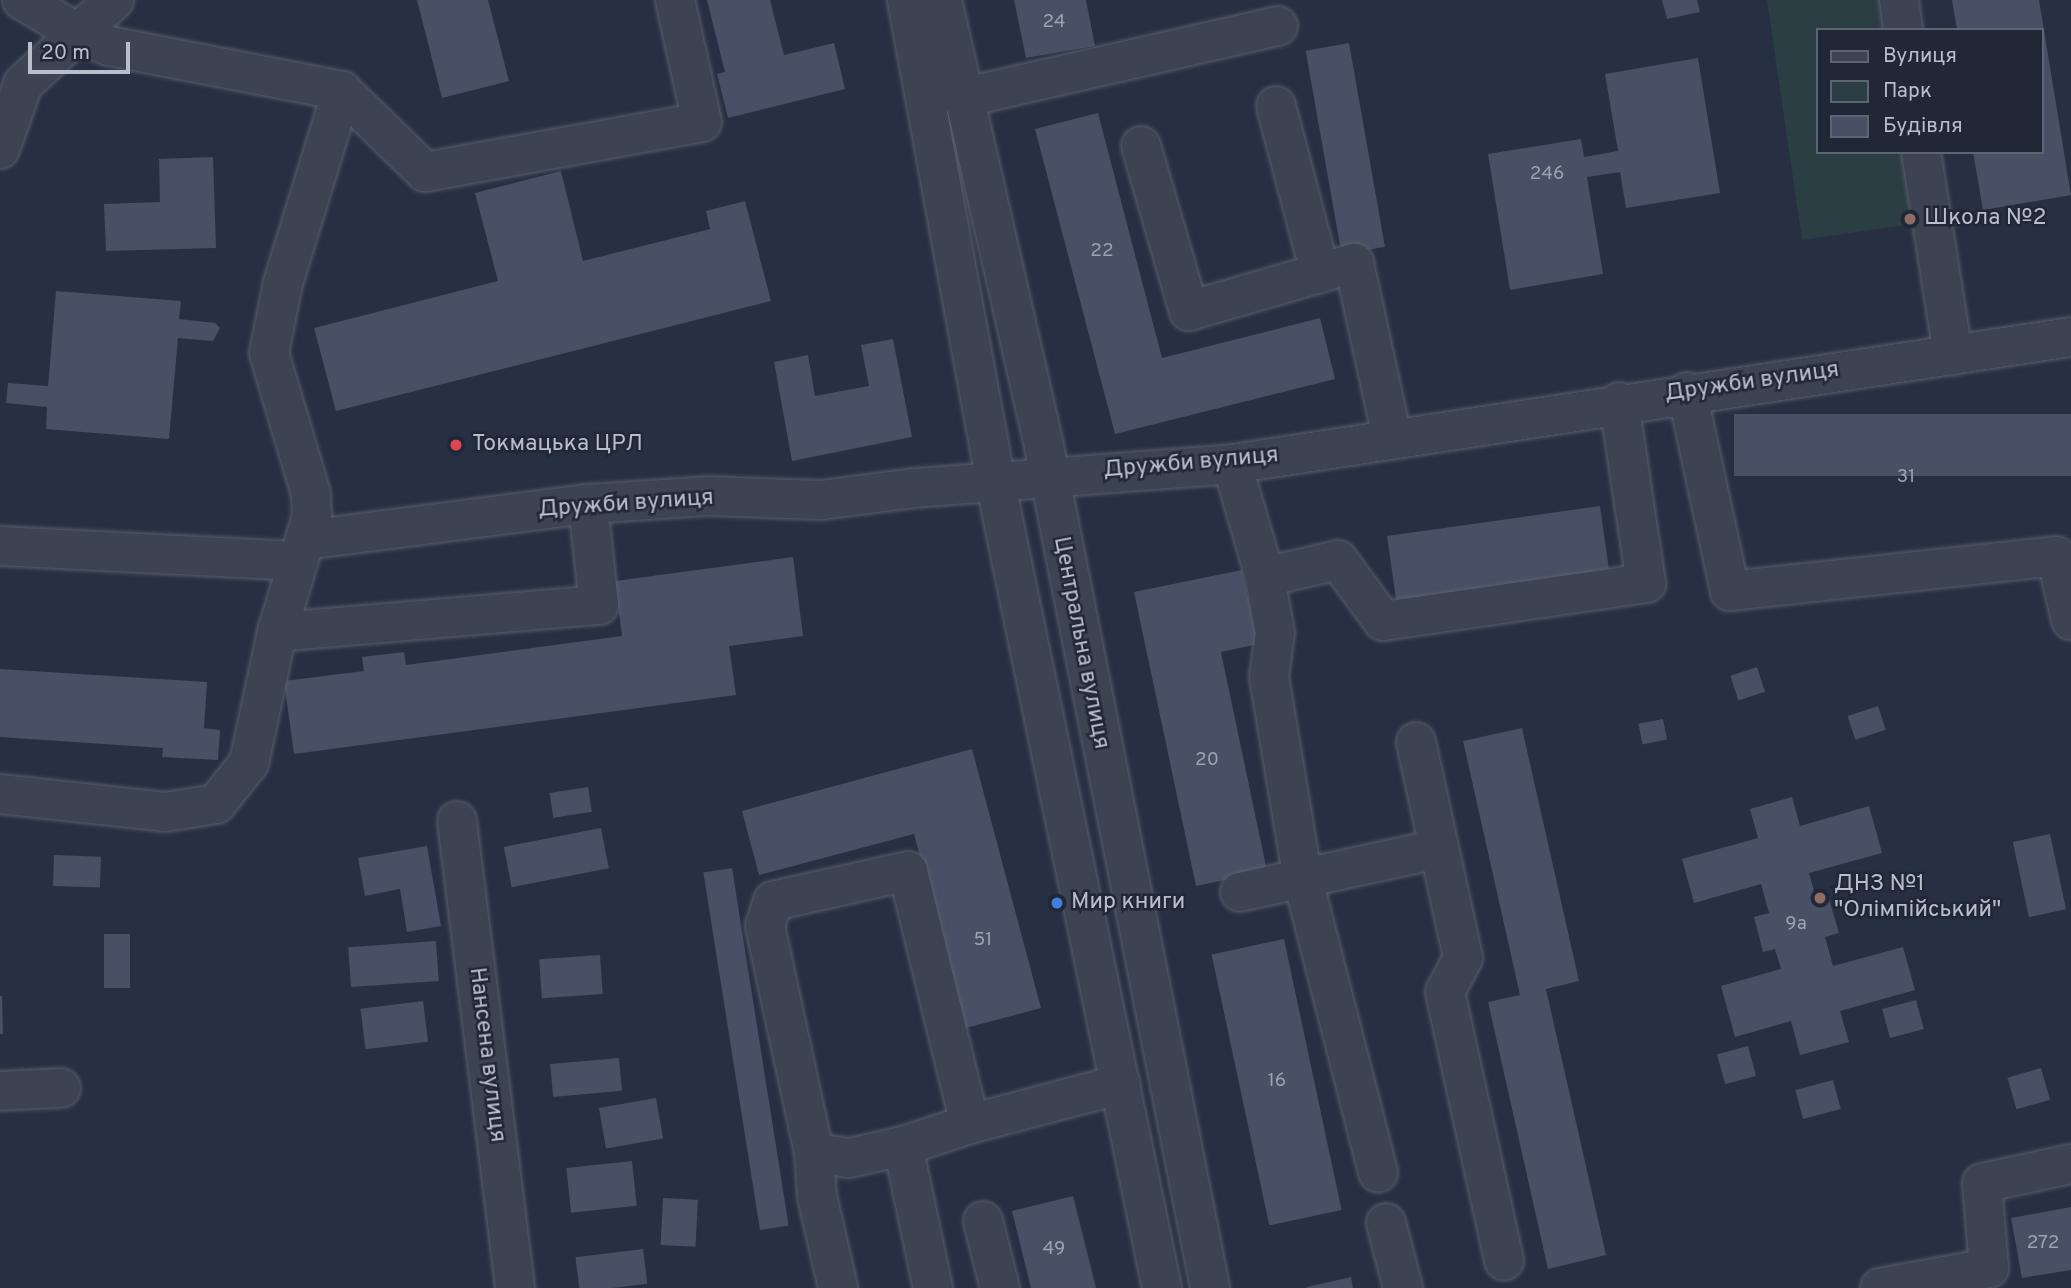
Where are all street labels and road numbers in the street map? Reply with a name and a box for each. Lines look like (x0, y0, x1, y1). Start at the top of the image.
street label: Дружби вулиця (1663, 357, 1841, 409)
street label: Дружби вулиця (1102, 443, 1280, 485)
street label: Дружби вулиця (537, 485, 715, 525)
street label: Центральна вулиця (1046, 534, 1114, 752)
street label: Нансена вулиця (462, 966, 510, 1144)

